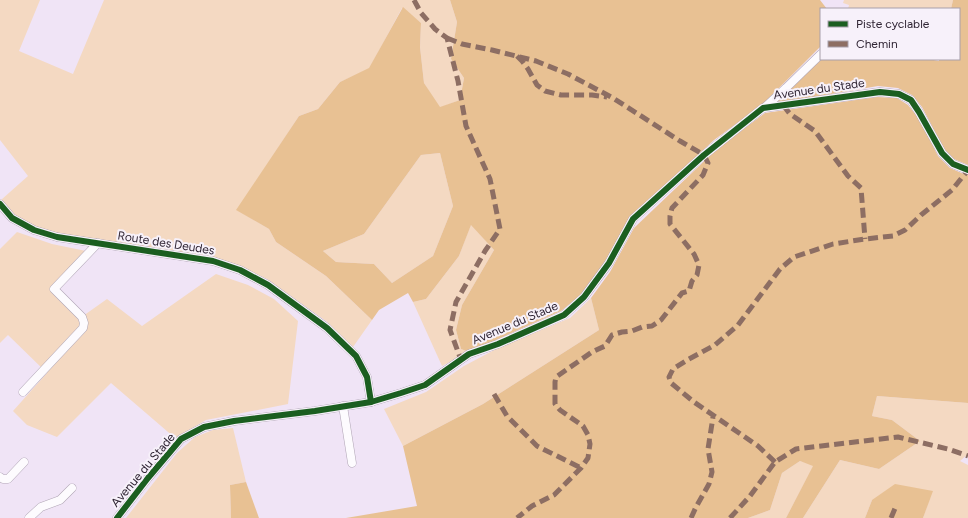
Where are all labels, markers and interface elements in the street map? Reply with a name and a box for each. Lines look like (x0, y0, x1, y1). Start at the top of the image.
legend (820, 8, 960, 60)
text: Piste cyclable (856, 17, 930, 31)
text: Chemin (856, 37, 898, 51)
street label: Avenue du Stade (773, 76, 866, 102)
street label: Route des Deudes (117, 228, 216, 258)
street label: Avenue du Stade (470, 298, 560, 347)
street label: Avenue du Stade (108, 430, 178, 510)

